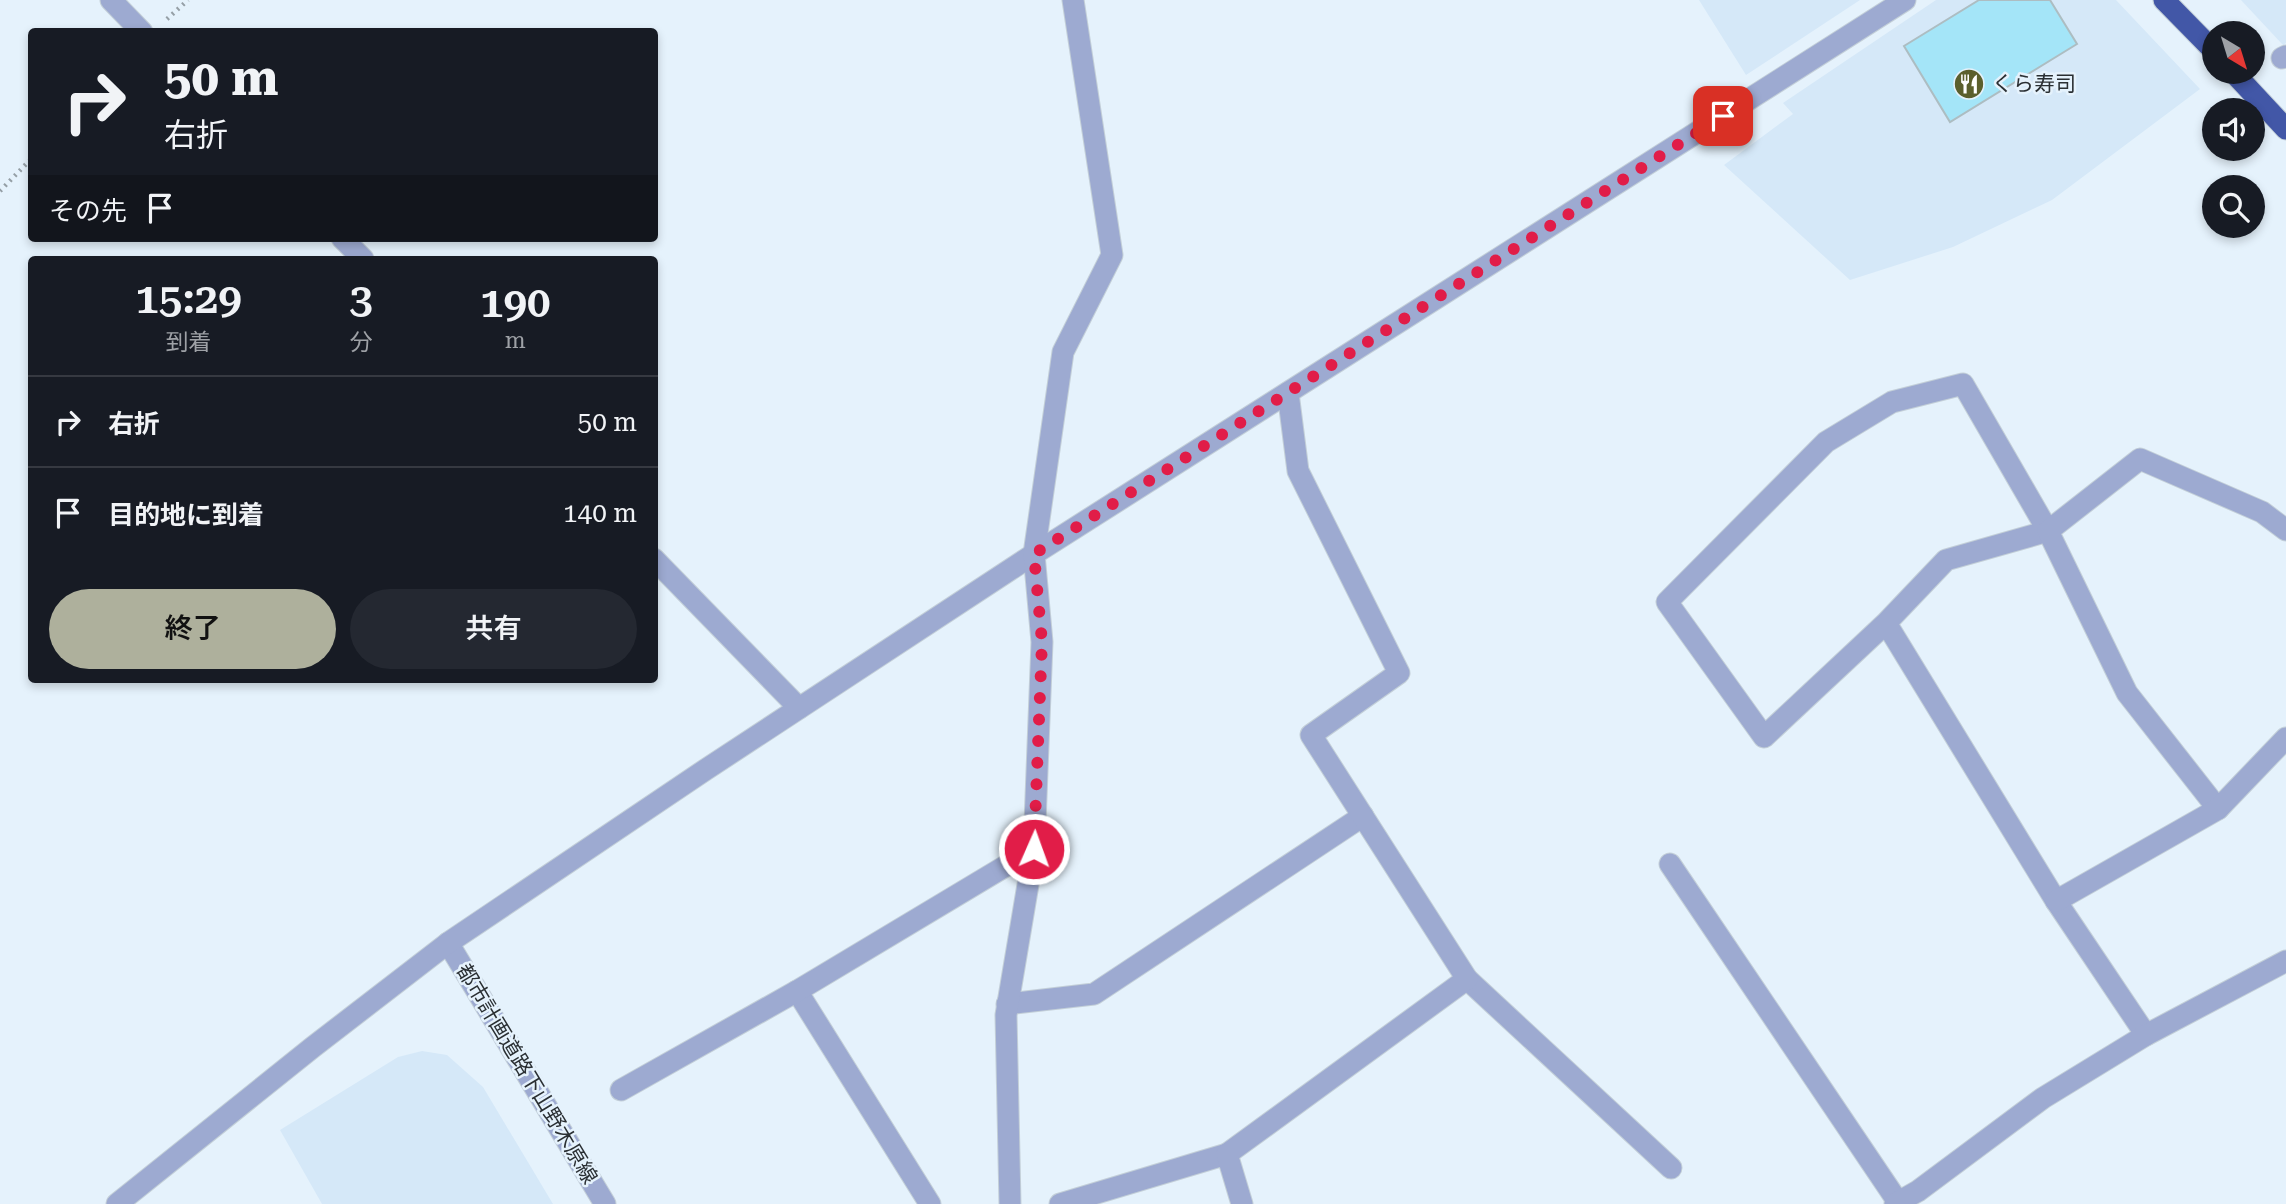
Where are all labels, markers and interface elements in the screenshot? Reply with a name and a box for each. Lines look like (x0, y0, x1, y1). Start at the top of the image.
north arrow (2202, 21, 2264, 84)
map controls (2202, 21, 2265, 238)
text: 50 m (164, 50, 279, 107)
icon: right (49, 56, 140, 147)
restaurant icon: くら寿司 (1952, 67, 1986, 101)
place label: くら寿司 (1992, 72, 2076, 96)
pin (1693, 86, 1753, 146)
icon: arrive (1704, 97, 1742, 135)
button: sound (2202, 98, 2265, 161)
text: 右折 (164, 116, 228, 154)
button: search (2202, 175, 2265, 238)
icon: arrive (141, 189, 179, 227)
text: その先 (49, 196, 127, 226)
text: 15:29 (135, 274, 242, 323)
text: 3 (349, 274, 373, 323)
text: 190 (480, 278, 551, 327)
text: m (505, 327, 526, 354)
text: 到着 (166, 329, 212, 356)
text: 分 (349, 329, 372, 356)
icon: right (49, 403, 87, 441)
text: 50 m (578, 407, 637, 437)
text: 右折 (108, 409, 160, 439)
icon: arrive (49, 494, 87, 532)
text: 140 m (563, 498, 637, 528)
text: 目的地に到着 (108, 500, 264, 530)
button: 終了 (49, 589, 336, 669)
button: 共有 (350, 589, 637, 669)
position arrow (997, 812, 1071, 886)
street label: 都市計画道路下山野木原線 (452, 960, 602, 1188)

